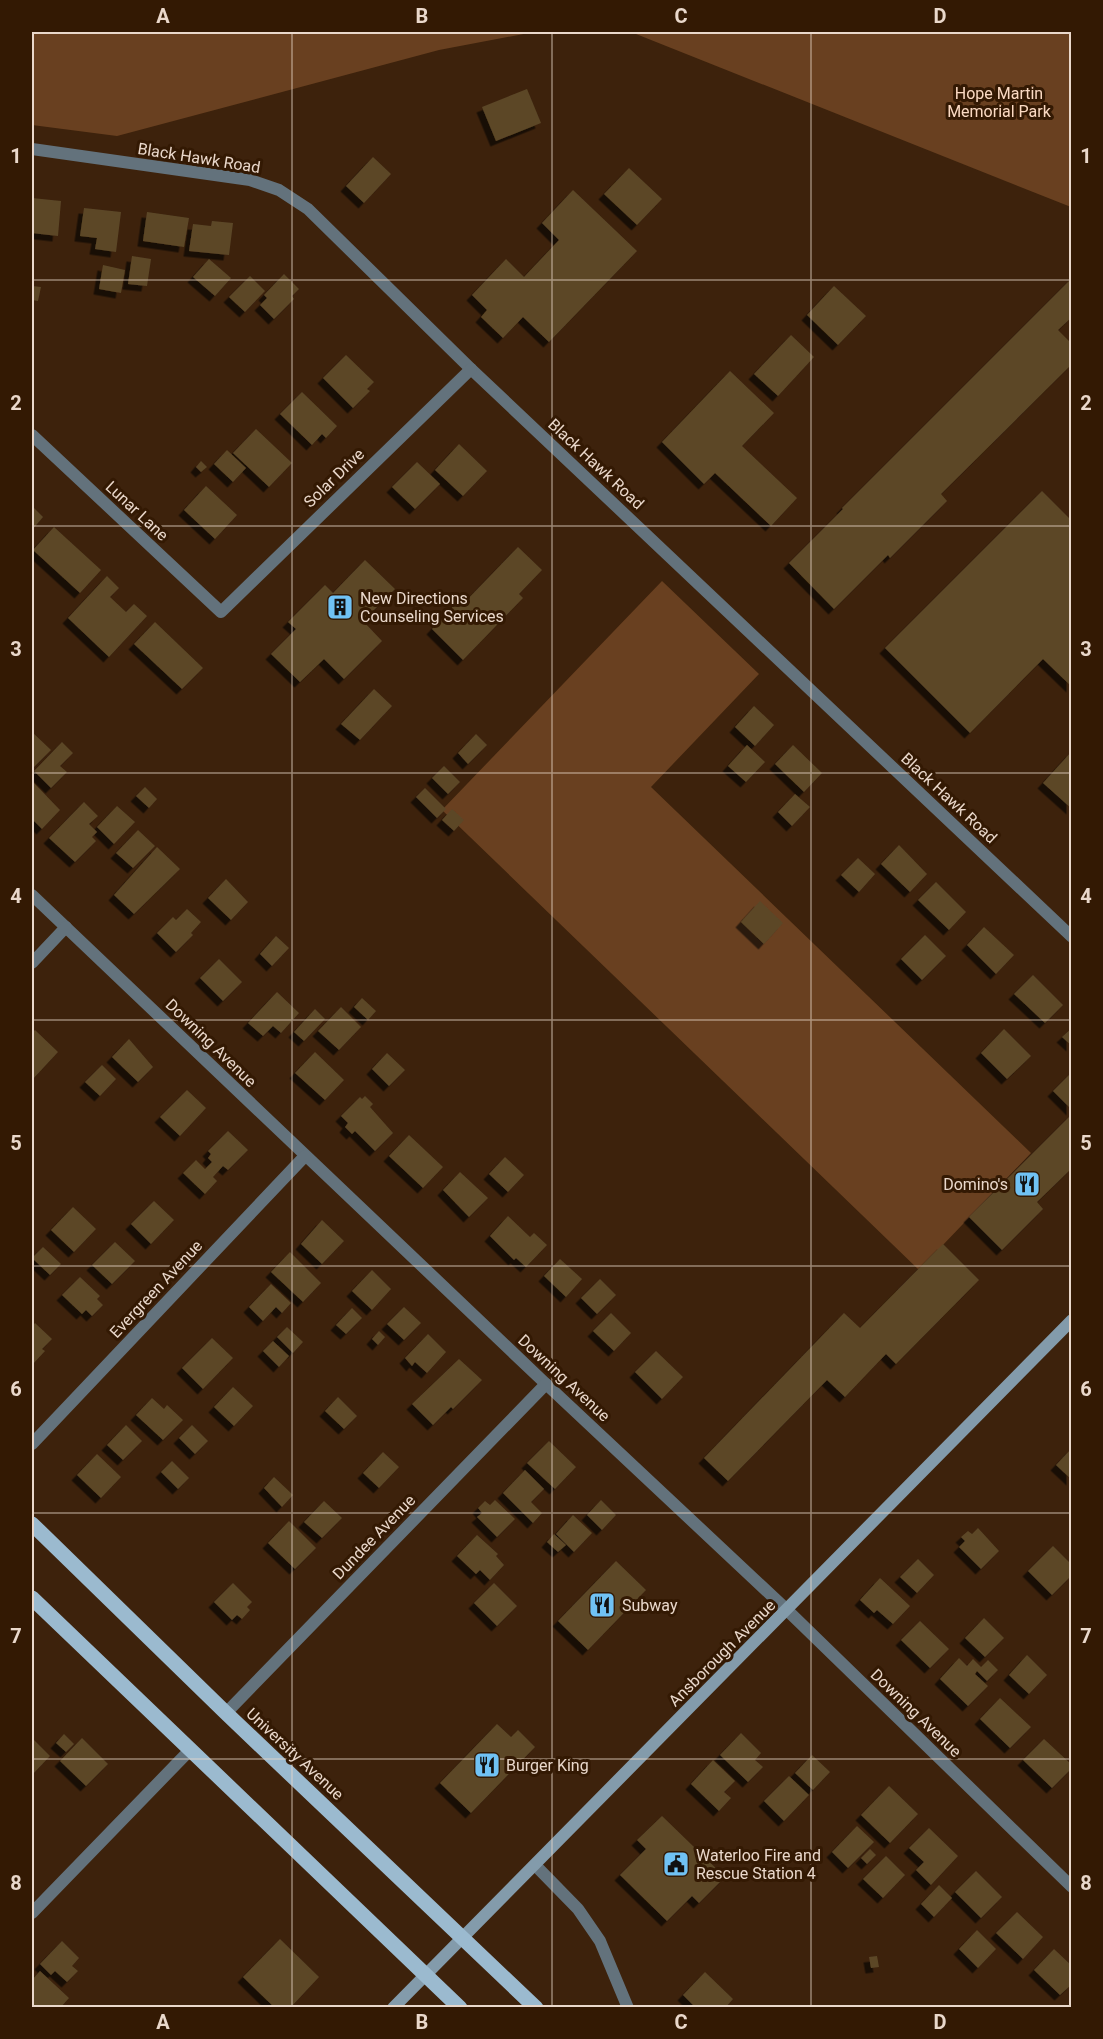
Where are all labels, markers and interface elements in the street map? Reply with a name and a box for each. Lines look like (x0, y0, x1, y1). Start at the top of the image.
text: A (156, 4, 170, 28)
text: B (416, 4, 428, 28)
text: C (674, 4, 688, 28)
text: D (934, 4, 947, 28)
park label: Hope Martin Memorial Park (947, 84, 1052, 121)
street label: Black Hawk Road (136, 139, 262, 177)
text: 1 (10, 144, 22, 168)
text: 1 (1080, 144, 1092, 168)
text: 2 (10, 391, 22, 415)
text: 2 (1080, 391, 1092, 415)
street label: Black Hawk Road (544, 415, 648, 513)
street label: Solar Drive (300, 445, 368, 511)
street label: Lunar Lane (102, 477, 172, 545)
place label: New Directions Counseling Services (360, 589, 504, 626)
building icon: New Directions Counseling Services (325, 592, 355, 622)
text: 3 (10, 637, 22, 661)
text: 3 (1080, 637, 1092, 661)
street label: Black Hawk Road (897, 749, 1001, 847)
text: 4 (10, 884, 22, 908)
text: 4 (1080, 884, 1092, 908)
street label: Downing Avenue (162, 995, 260, 1091)
text: 5 (10, 1131, 22, 1155)
text: 5 (1080, 1131, 1092, 1155)
restaurant icon: Domino's (1012, 1169, 1042, 1199)
place label: Domino's (943, 1175, 1008, 1194)
street label: Evergreen Avenue (106, 1236, 206, 1342)
street label: Downing Avenue (514, 1331, 614, 1425)
text: 6 (10, 1377, 22, 1401)
text: 6 (1080, 1377, 1092, 1401)
street label: Dundee Avenue (329, 1491, 419, 1583)
restaurant icon: Subway (587, 1590, 617, 1620)
place label: Subway (622, 1596, 678, 1615)
street label: Ansborough Avenue (665, 1596, 779, 1710)
text: 7 (10, 1624, 22, 1648)
text: 7 (1080, 1624, 1092, 1648)
street label: Downing Avenue (867, 1665, 965, 1761)
street label: University Avenue (242, 1704, 348, 1804)
restaurant icon: Burger King (472, 1750, 502, 1780)
place label: Burger King (506, 1756, 589, 1775)
place label: Waterloo Fire and Rescue Station 4 (696, 1846, 821, 1883)
public building icon: Waterloo Fire and Rescue Station 4 (661, 1849, 691, 1879)
text: 8 (10, 1871, 22, 1895)
text: 8 (1080, 1871, 1092, 1895)
text: A (156, 2010, 170, 2034)
text: B (416, 2010, 428, 2034)
text: C (674, 2010, 688, 2034)
text: D (934, 2010, 947, 2034)

